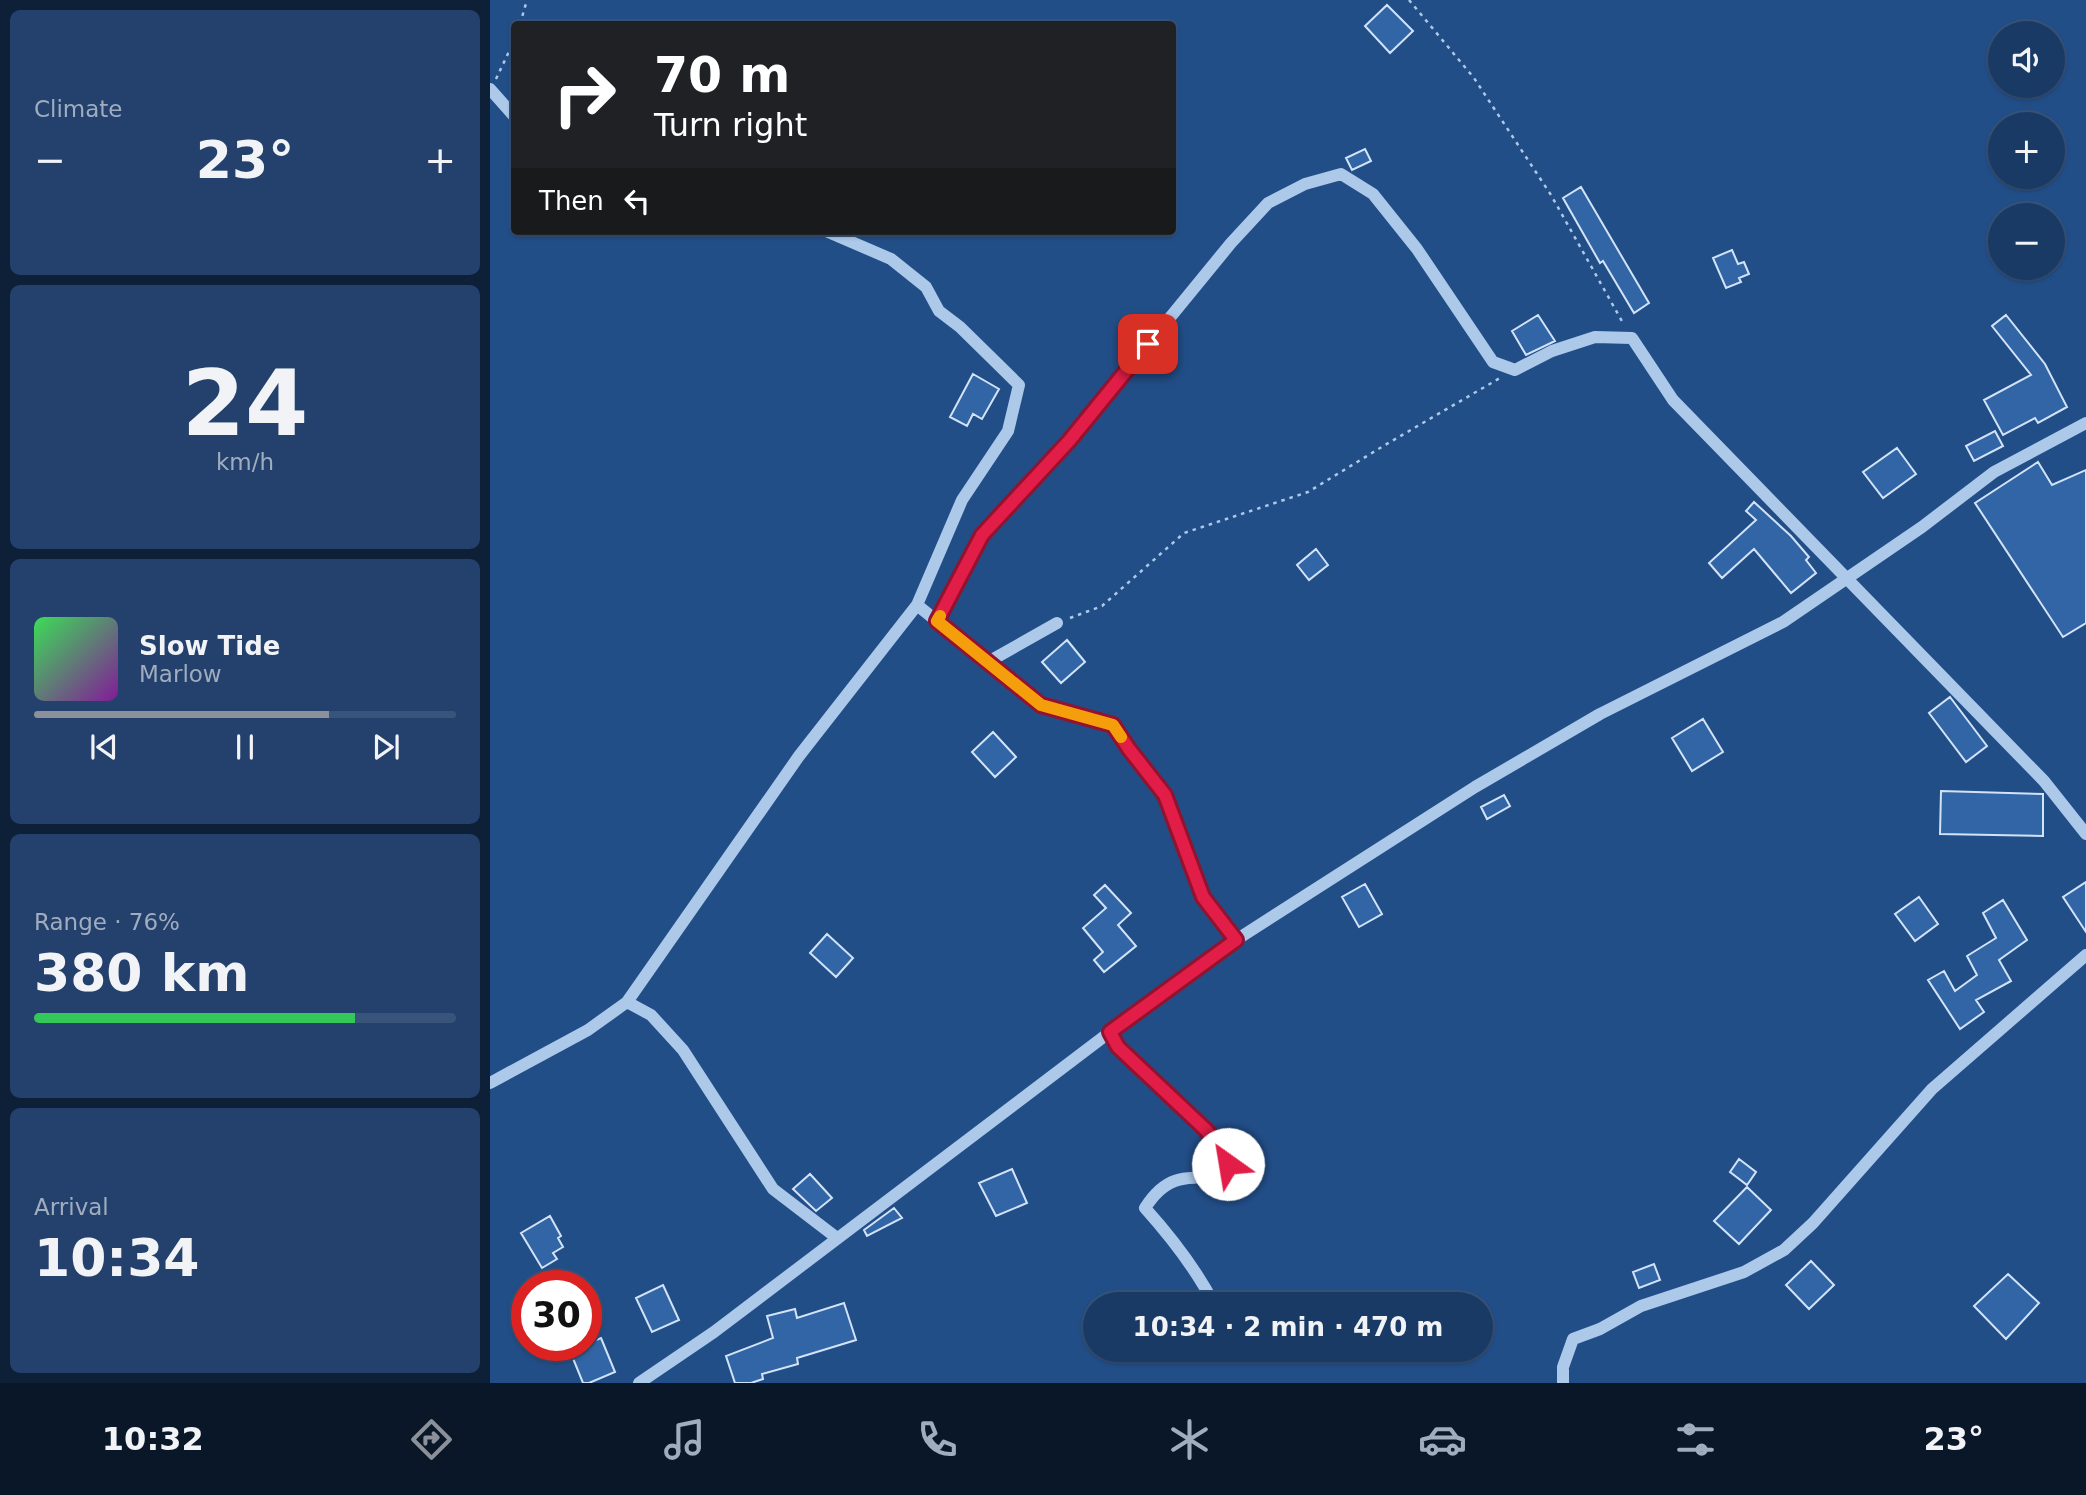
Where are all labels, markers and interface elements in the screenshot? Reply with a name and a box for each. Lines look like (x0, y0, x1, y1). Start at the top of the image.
map controls (1988, 21, 2065, 280)
button: sound (1988, 21, 2065, 98)
text: 70 m (654, 47, 790, 104)
icon: right (539, 49, 630, 140)
text: Climate (34, 96, 123, 122)
text: Turn right (654, 106, 807, 144)
button: + (1988, 112, 2065, 189)
text: 23° (196, 130, 294, 190)
text: − (34, 138, 66, 182)
text: + (424, 138, 456, 182)
icon: left (618, 182, 656, 220)
text: Then (539, 186, 604, 216)
button: − (1988, 203, 2065, 280)
pin (1118, 314, 1178, 374)
icon: arrive (1129, 325, 1167, 363)
text: 24 (182, 351, 308, 456)
text: km/h (216, 449, 274, 475)
text: Slow Tide (139, 631, 280, 661)
text: Marlow (139, 661, 222, 687)
icon: previous (85, 728, 123, 766)
icon: pause (226, 728, 264, 766)
icon: next (367, 728, 405, 766)
text: Range · 76% (34, 909, 180, 935)
text: 380 km (34, 943, 249, 1003)
position arrow (1191, 1127, 1265, 1201)
text: Arrival (34, 1194, 109, 1220)
text: 10:34 (34, 1228, 200, 1288)
speed limit sign: 30 (511, 1270, 602, 1361)
text: 10:34 · 2 min · 470 m (1133, 1312, 1443, 1342)
icon: directions (407, 1415, 456, 1464)
icon: music (660, 1415, 709, 1464)
icon: phone (913, 1415, 962, 1464)
icon: climate (1165, 1415, 1214, 1464)
icon: car (1418, 1415, 1467, 1464)
icon: filters (1671, 1415, 1720, 1464)
text: 10:32 (102, 1420, 204, 1458)
text: 23° (1924, 1420, 1984, 1458)

